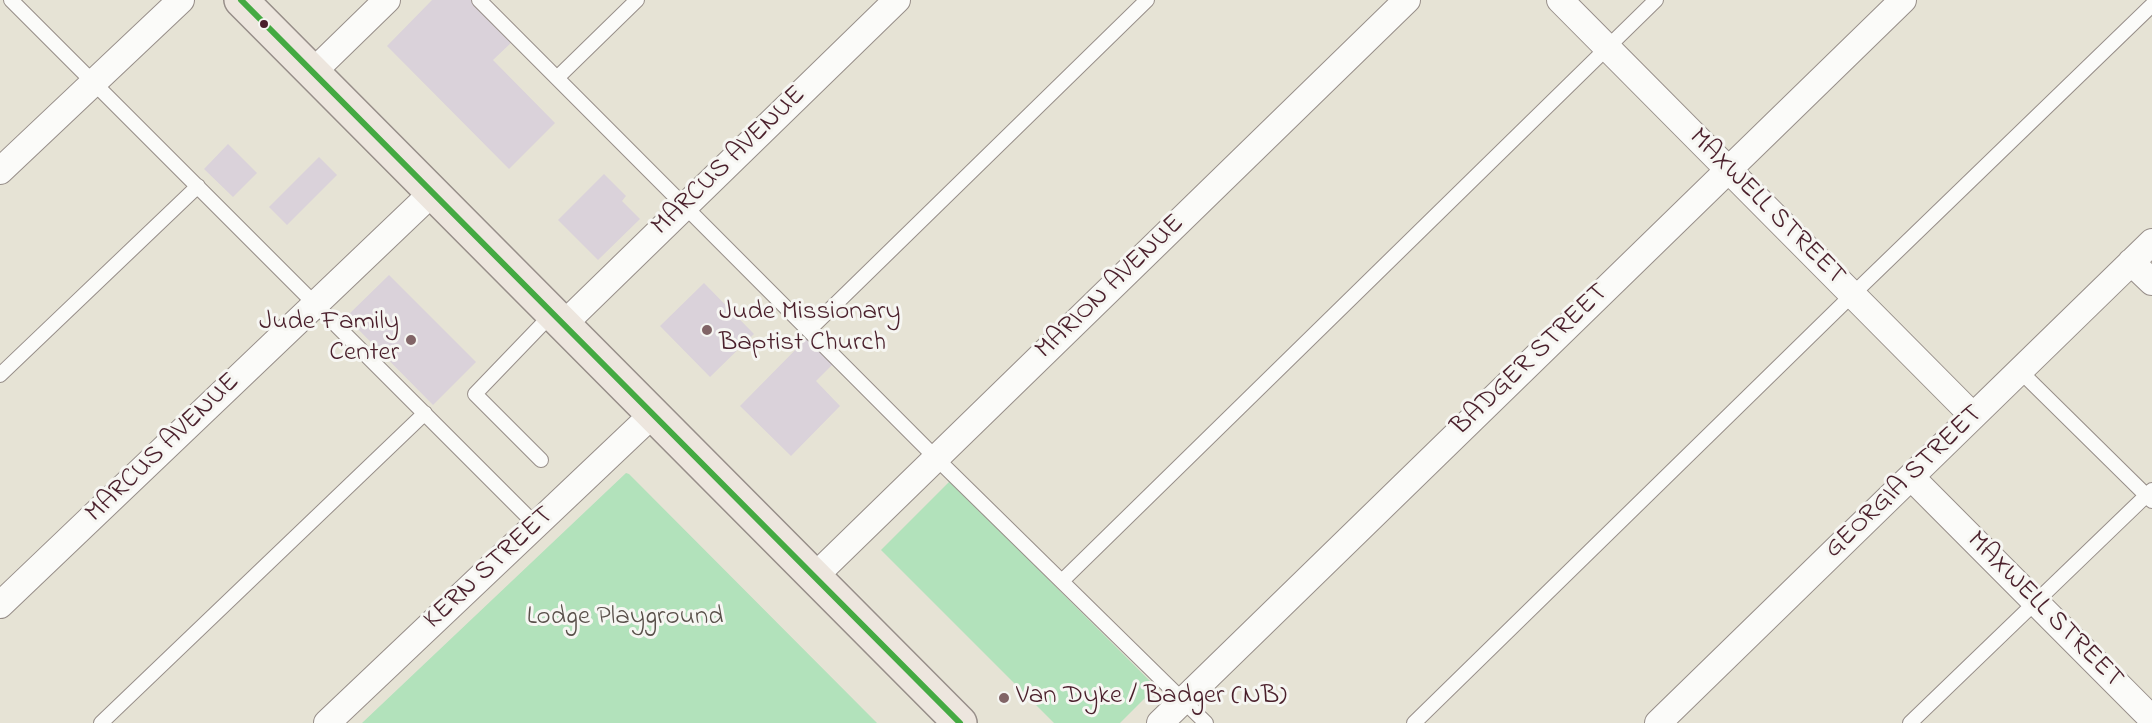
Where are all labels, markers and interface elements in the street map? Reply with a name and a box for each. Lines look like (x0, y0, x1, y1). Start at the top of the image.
unlabelled marker (258, 18, 270, 30)
street label: MARCUS AVENUE (646, 80, 814, 244)
street label: MAXWELL STREET (1681, 123, 1851, 293)
street label: MARION AVENUE (1030, 209, 1192, 367)
street label: BADGER STREET (1446, 278, 1616, 444)
place label: Jude Missionary Baptist Church (719, 298, 900, 361)
place label: Jude Family Center (259, 308, 399, 371)
marker: Jude Missionary Baptist Church (700, 323, 714, 337)
marker: Jude Family Center (404, 333, 418, 347)
street label: MARCUS AVENUE (80, 367, 248, 531)
street label: GEORGIA STREET (1819, 399, 1991, 567)
street label: KERN STREET (419, 501, 561, 637)
street label: MAXWELL STREET (1959, 526, 2129, 696)
park label: Lodge Playground (527, 603, 723, 635)
place label: Van Dyke / Badger (NB) (1016, 682, 1287, 714)
marker: Van Dyke / Badger (NB) (997, 691, 1011, 705)

